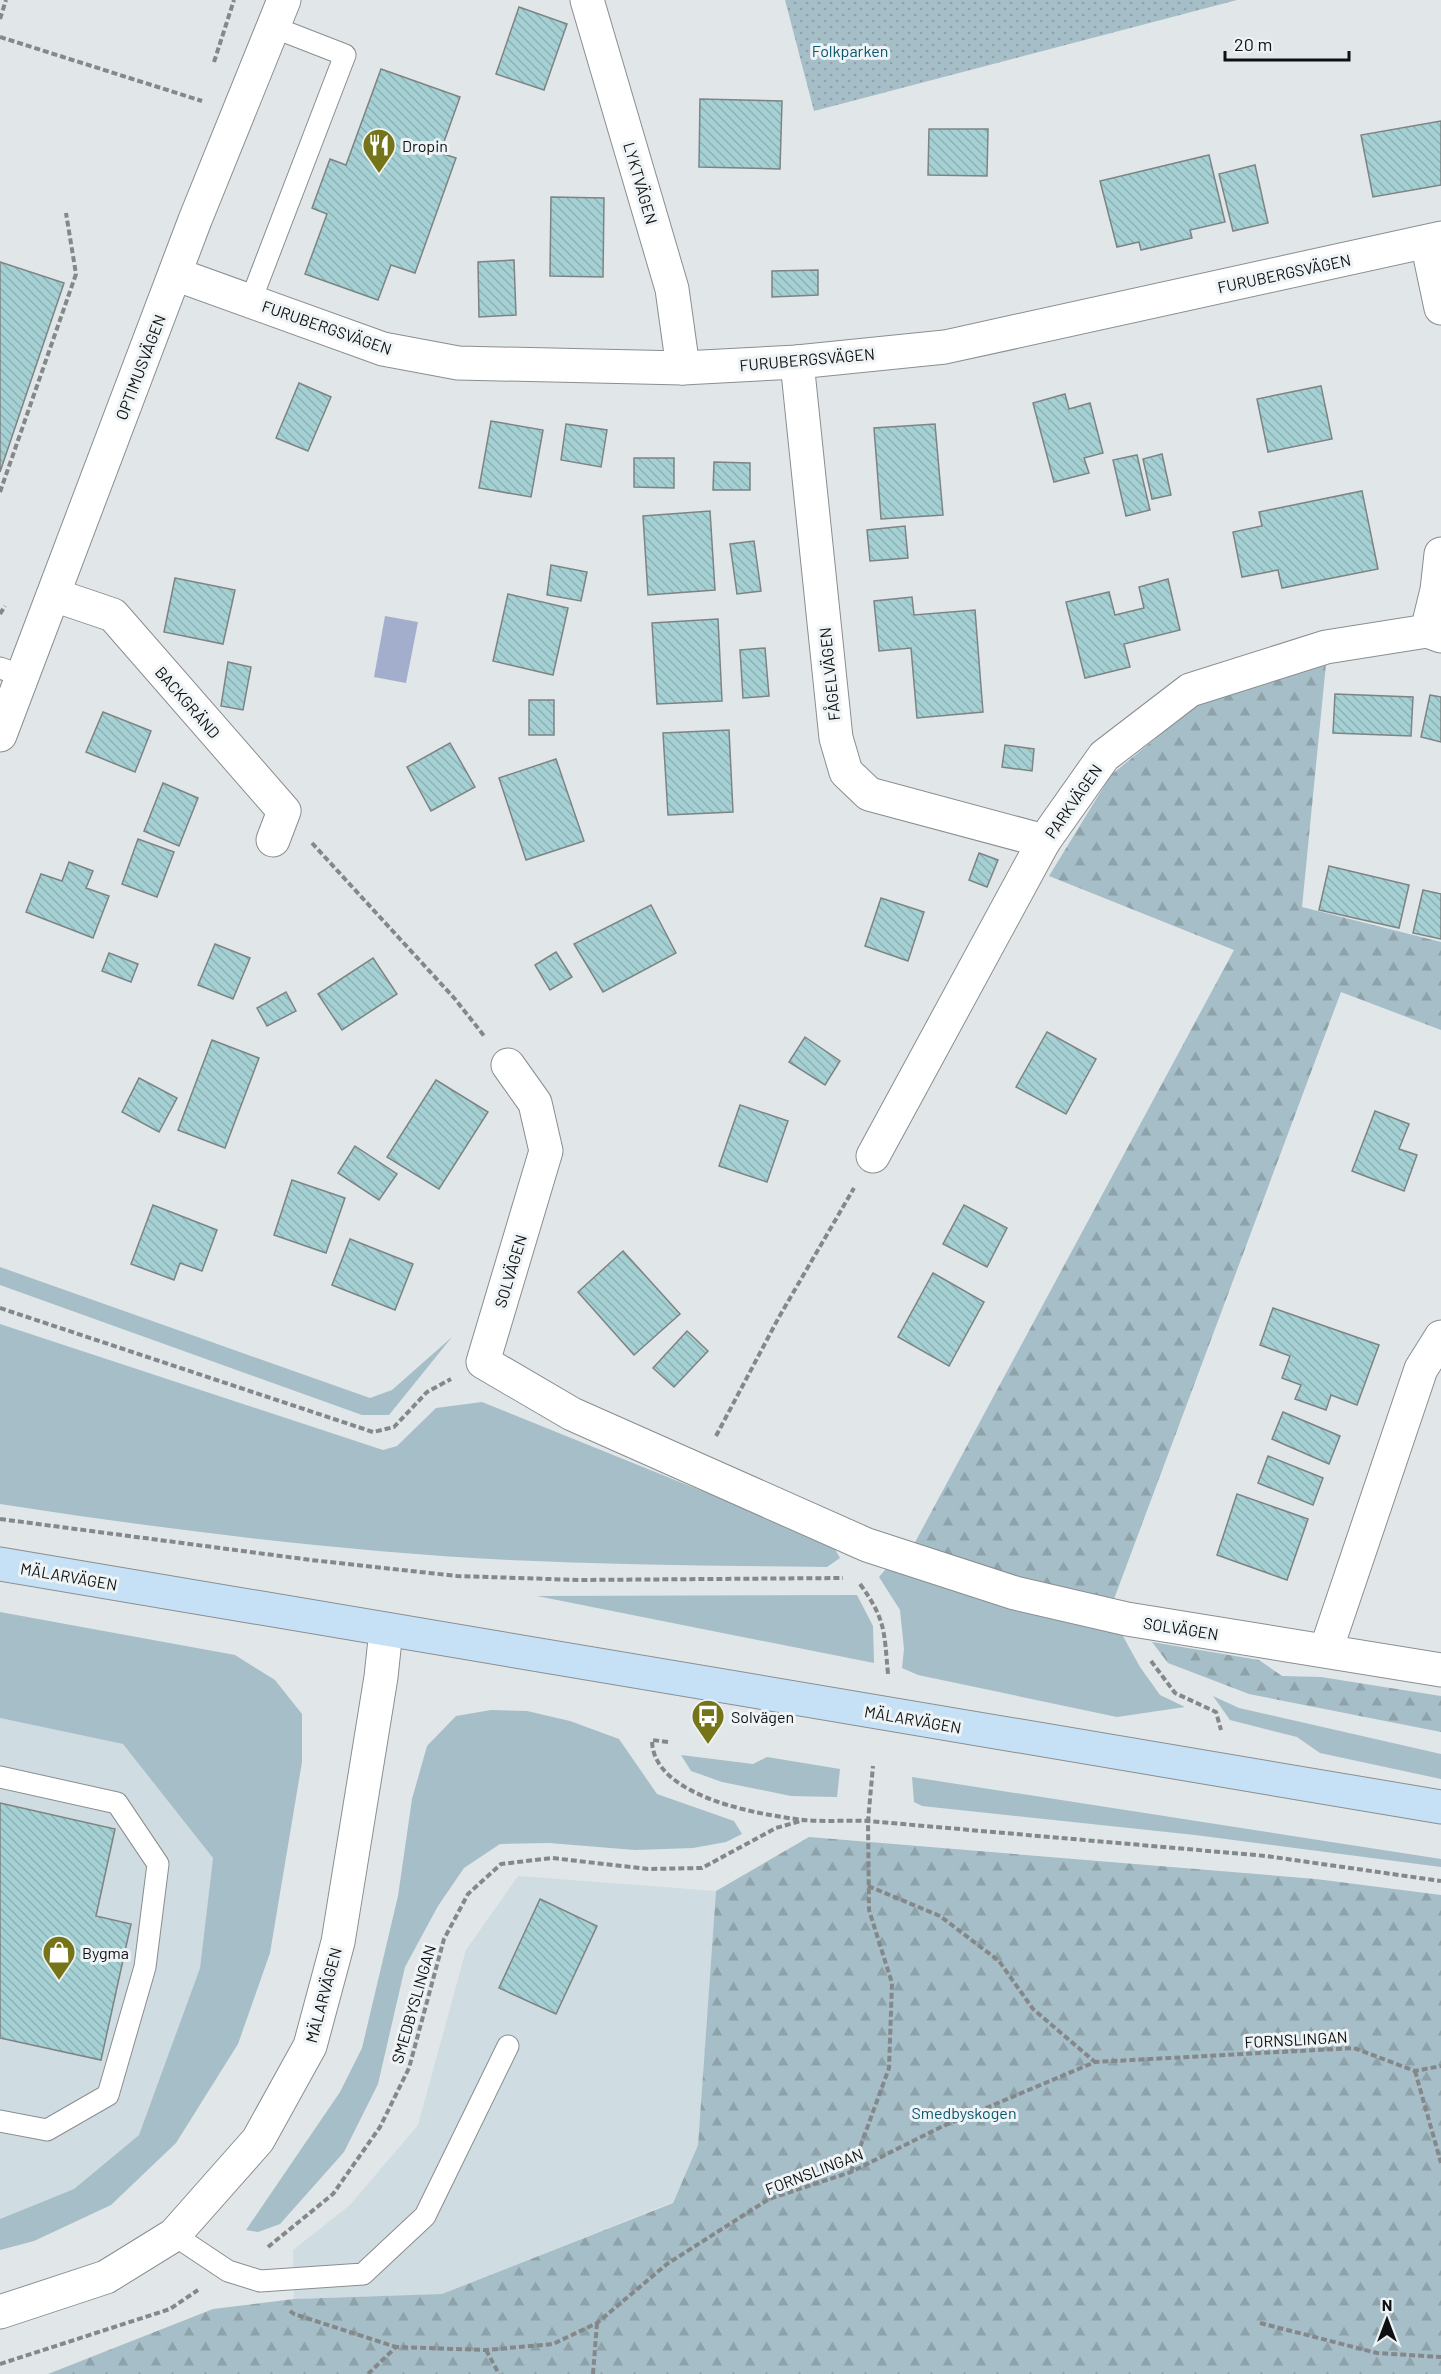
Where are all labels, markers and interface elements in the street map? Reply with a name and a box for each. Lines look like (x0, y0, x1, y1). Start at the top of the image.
scale bar (1225, 24, 1350, 62)
text: 20 m (1234, 33, 1272, 55)
park label: Folkparken (812, 41, 888, 60)
restaurant icon: Dropin (361, 127, 397, 174)
place label: Dropin (402, 136, 448, 155)
street label: LYKTVÄGEN (620, 140, 662, 226)
street label: FURUBERGSVÄGEN (1216, 250, 1352, 296)
street label: FURUBERGSVÄGEN (260, 296, 394, 358)
street label: OPTIMUSVÄGEN (111, 312, 169, 422)
street label: FURUBERGSVÄGEN (738, 344, 876, 374)
street label: FÅGELVÄGEN (815, 626, 843, 722)
street label: BACKGRÄND (152, 662, 224, 742)
street label: PARKVÄGEN (1041, 760, 1105, 842)
street label: SOLVÄGEN (490, 1232, 530, 1310)
street label: MÄLARVÄGEN (19, 1558, 119, 1594)
street label: SOLVÄGEN (1142, 1613, 1220, 1643)
bus stop icon: Solvägen (690, 1698, 726, 1745)
street label: MÄLARVÄGEN (863, 1701, 963, 1737)
place label: Solvägen (731, 1707, 794, 1726)
shop icon: Bygma (41, 1934, 77, 1981)
street label: SMEDBYSLINGAN (387, 1942, 439, 2066)
place label: Bygma (82, 1943, 129, 1962)
street label: MÄLARVÄGEN (301, 1945, 345, 2045)
street label: FORNSLINGAN (1244, 2027, 1348, 2051)
park label: Smedbyskogen (911, 2103, 1017, 2122)
street label: FORNSLINGAN (762, 2144, 866, 2198)
north arrow (1357, 2290, 1417, 2350)
text: N (1382, 2295, 1392, 2314)

